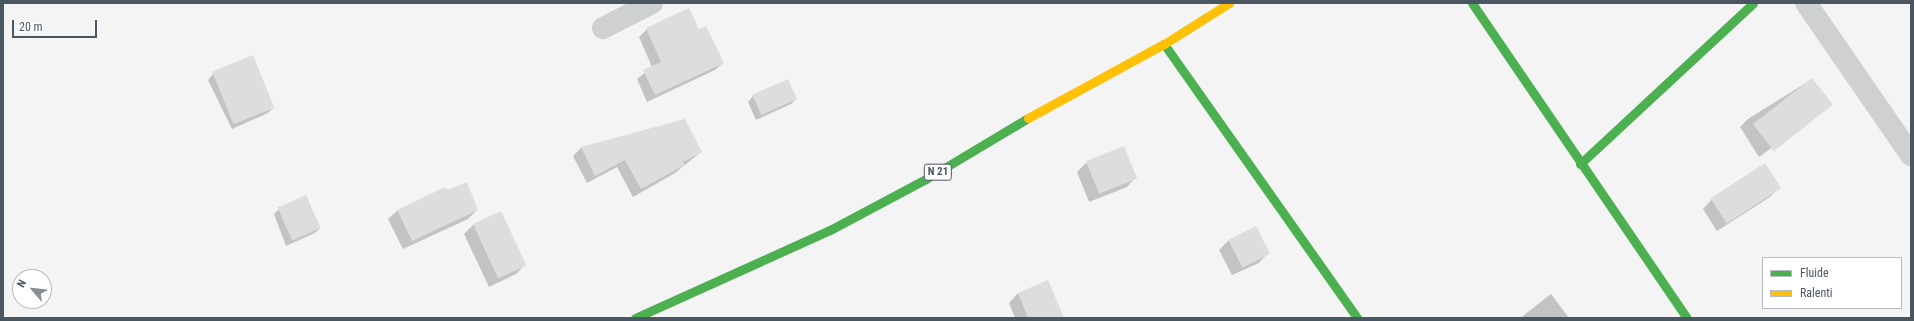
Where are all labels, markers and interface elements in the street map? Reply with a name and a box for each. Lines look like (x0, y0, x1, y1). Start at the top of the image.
scale bar (14, 12, 99, 38)
text: 20 m (19, 20, 43, 34)
road number: N 21 (923, 163, 953, 181)
legend (1762, 257, 1902, 309)
text: Fluide (1800, 266, 1829, 280)
north arrow (12, 269, 52, 309)
text: N (15, 278, 29, 290)
text: Ralenti (1800, 286, 1833, 300)

